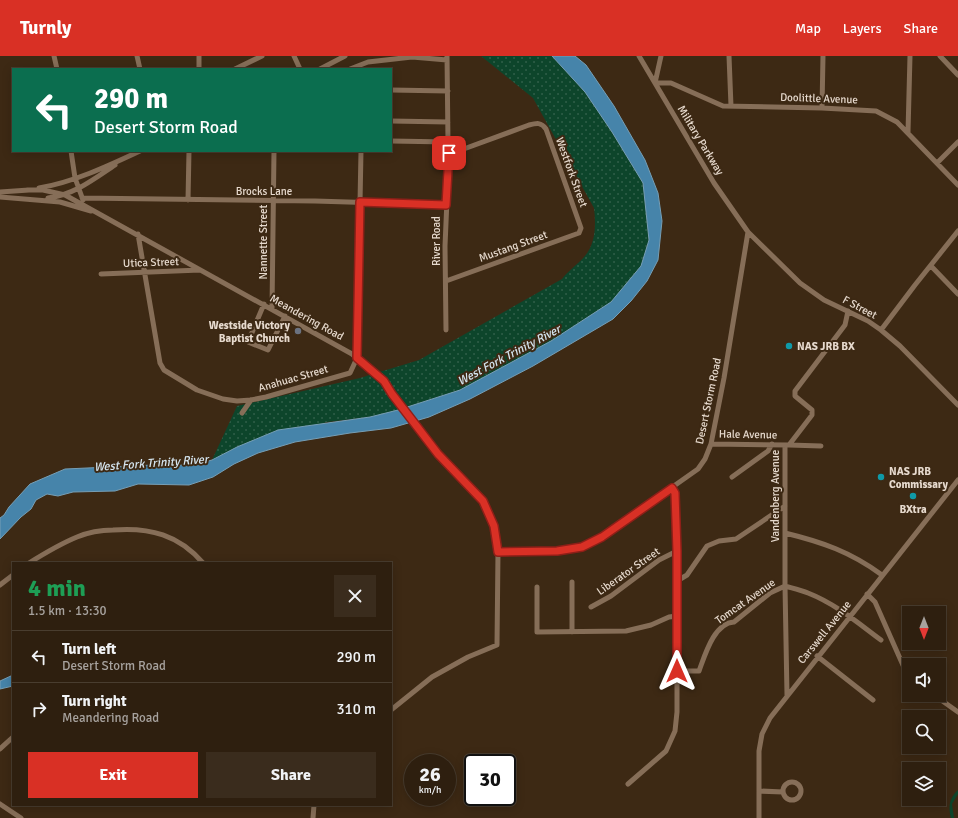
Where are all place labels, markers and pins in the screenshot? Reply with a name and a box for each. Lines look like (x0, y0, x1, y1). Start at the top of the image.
pin (432, 136, 466, 170)
place label: Westside Victory Baptist Church (209, 319, 291, 345)
marker: Westside Victory Baptist Church (293, 326, 303, 336)
place label: NAS JRB BX (797, 340, 855, 353)
marker: NAS JRB BX (784, 341, 794, 351)
place label: NAS JRB Commissary (889, 465, 949, 491)
marker: NAS JRB Commissary (876, 472, 886, 482)
marker: BXtra (908, 491, 918, 501)
place label: BXtra (899, 503, 927, 516)

